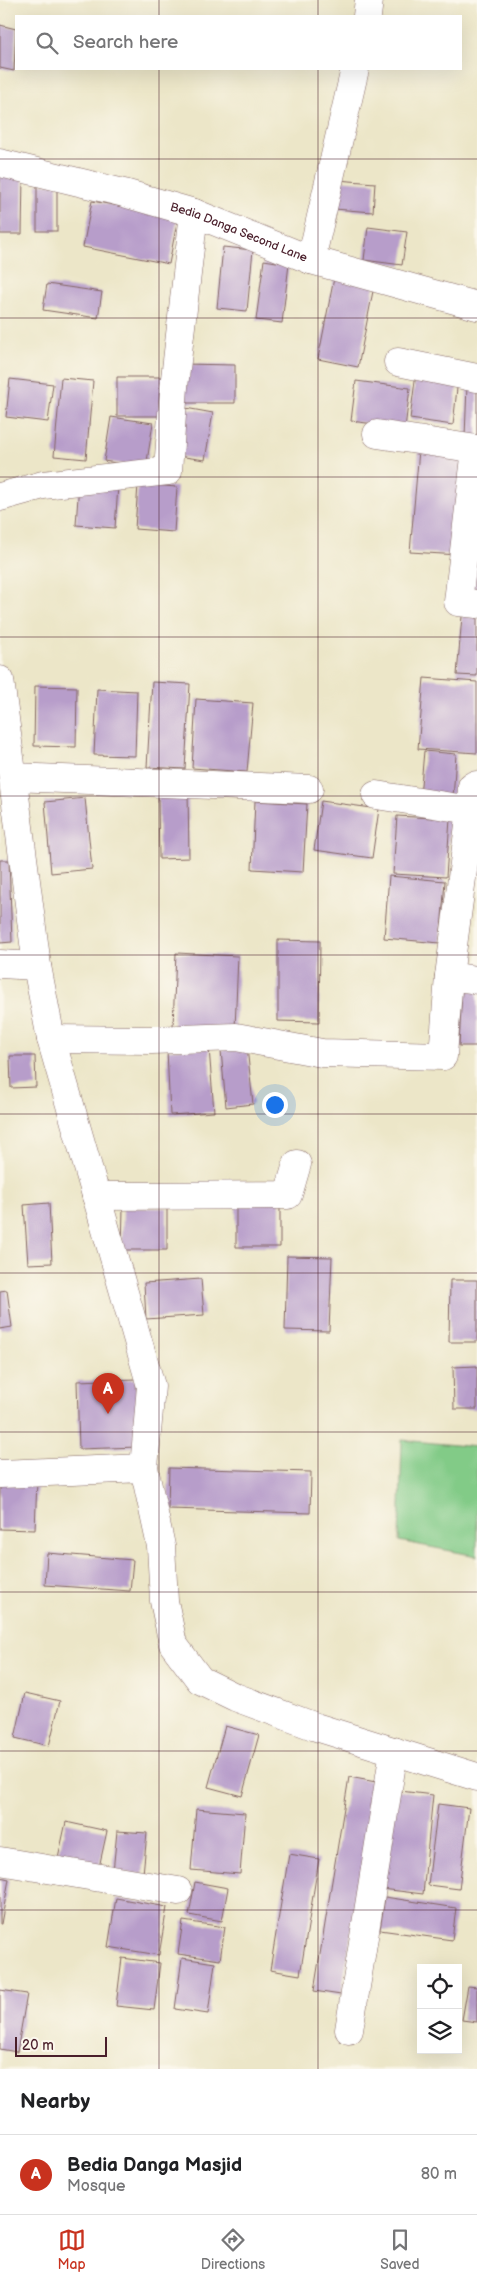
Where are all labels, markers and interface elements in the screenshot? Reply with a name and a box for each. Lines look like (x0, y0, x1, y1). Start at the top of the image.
search box (15, 15, 462, 70)
icon: search (33, 29, 61, 57)
text: Search here (73, 31, 178, 54)
street label: Bedia Danga Second Lane (169, 199, 310, 265)
your location (262, 1092, 288, 1118)
pin: A (92, 1373, 124, 1414)
map controls (417, 1964, 462, 2054)
button: locate (417, 1964, 462, 2009)
button: layers (417, 2009, 462, 2054)
scale bar (15, 2034, 108, 2057)
text: 20 m (22, 2037, 54, 2054)
text: Nearby (20, 2089, 90, 2114)
text: Bedia Danga Masjid (67, 2154, 242, 2177)
text: A (31, 2165, 41, 2184)
text: 80 m (421, 2165, 457, 2184)
text: Mosque (67, 2177, 126, 2196)
tab: Map (58, 2226, 86, 2273)
tab: Directions (201, 2226, 265, 2273)
tab: Saved (380, 2226, 419, 2273)

